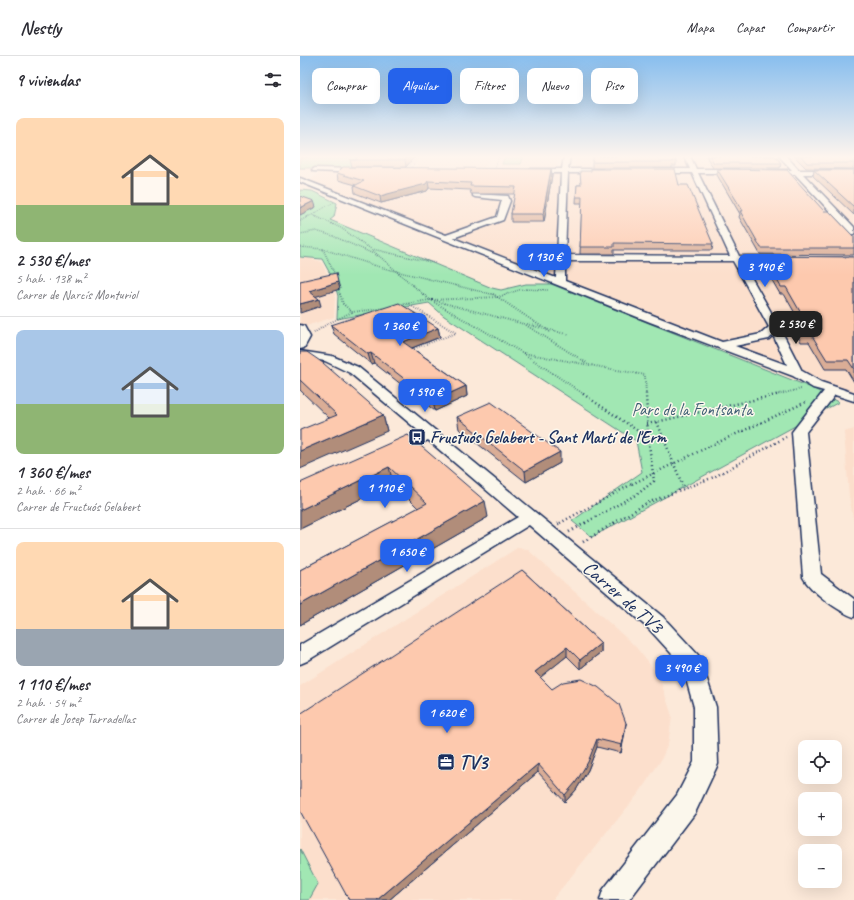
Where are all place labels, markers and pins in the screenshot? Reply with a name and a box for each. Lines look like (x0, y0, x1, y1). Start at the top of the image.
pin: 1 130 € (507, 244, 581, 278)
pin: 3 140 € (728, 254, 802, 288)
pin: 2 530 € (759, 311, 833, 345)
pin: 1 360 € (363, 313, 437, 347)
pin: 1 590 € (388, 379, 462, 413)
bus stop icon: Fructuós Gelabert - Sant Martí de l'Erm (407, 427, 427, 447)
place label: Fructuós Gelabert - Sant Martí de l'Erm (430, 427, 668, 448)
pin: 1 110 € (348, 475, 422, 509)
pin: 1 650 € (370, 539, 444, 573)
pin: 3 490 € (645, 655, 719, 689)
pin: 1 620 € (410, 700, 484, 734)
place label: TV3 (459, 750, 490, 775)
office icon: TV3 (436, 752, 456, 772)

